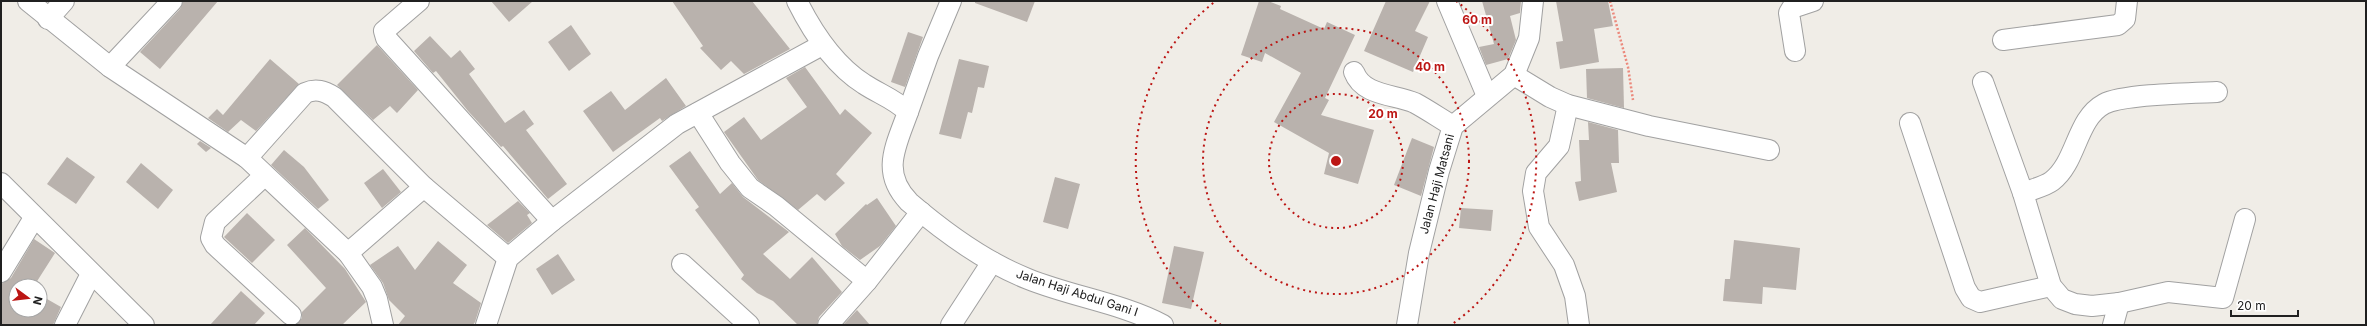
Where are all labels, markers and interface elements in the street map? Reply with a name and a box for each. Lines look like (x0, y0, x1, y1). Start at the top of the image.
text: 60 m (1462, 12, 1492, 27)
text: 40 m (1415, 59, 1445, 74)
text: 20 m (1368, 106, 1398, 121)
street label: Jalan Haji Matsani (1416, 132, 1457, 236)
centre of rings (1329, 154, 1343, 168)
street label: Jalan Haji Abdul Gani I (1014, 266, 1140, 319)
north arrow (8, 278, 48, 318)
scale bar (2231, 292, 2298, 318)
text: N (30, 295, 46, 306)
text: 20 m (2237, 298, 2266, 313)

